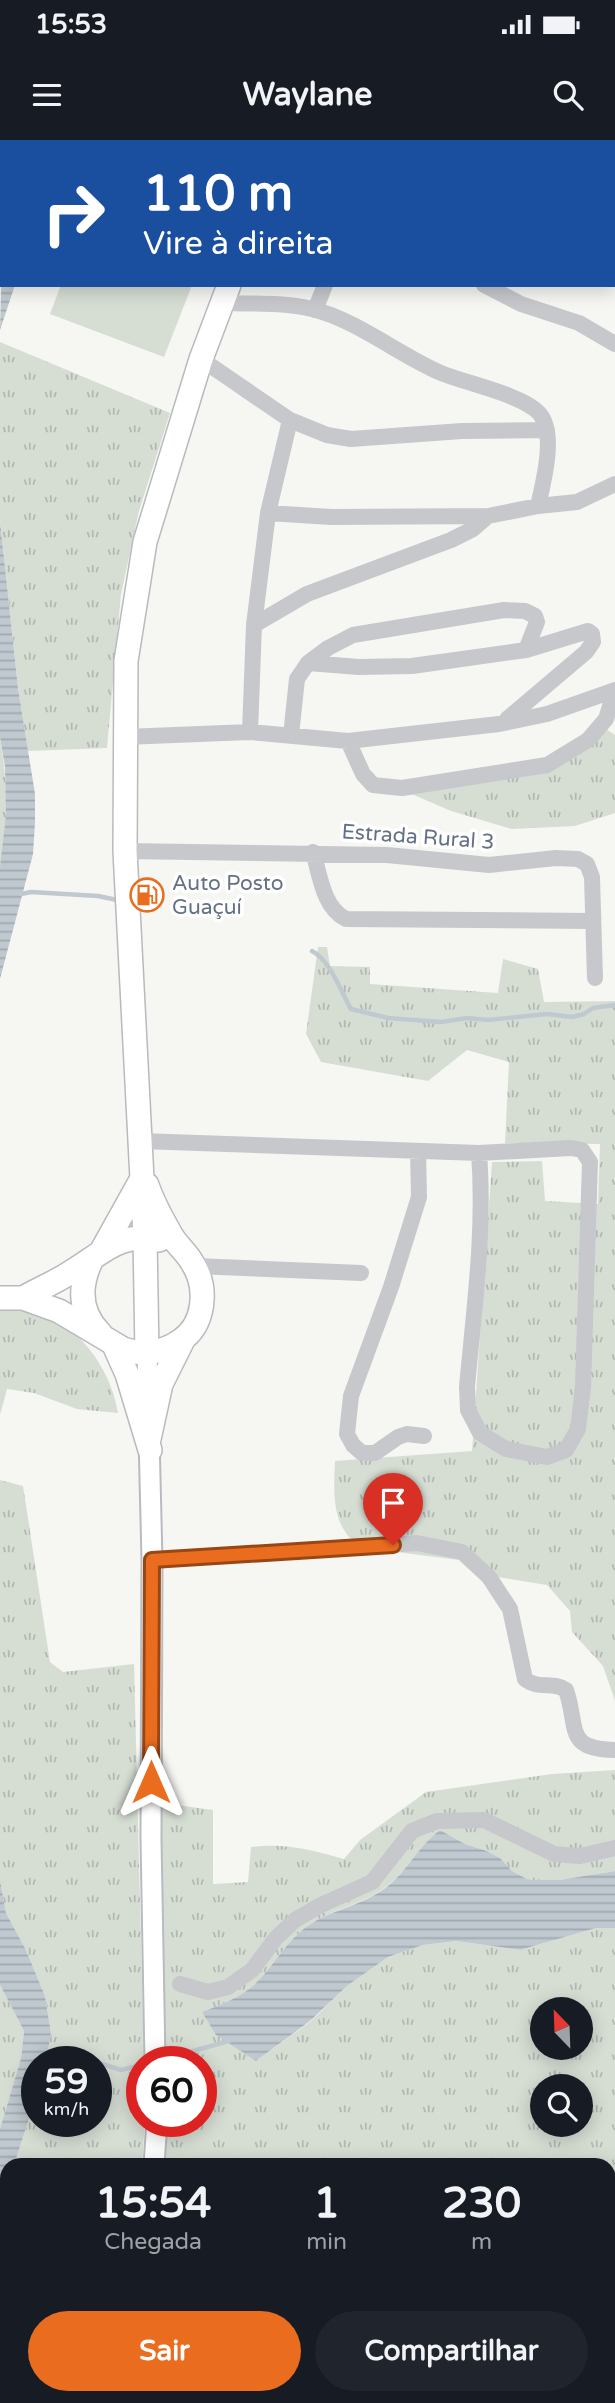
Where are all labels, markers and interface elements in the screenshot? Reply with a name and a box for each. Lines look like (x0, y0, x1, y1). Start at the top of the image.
text: 15:53 (35, 9, 107, 40)
icon: menu (28, 76, 66, 114)
text: Waylane (243, 76, 372, 114)
icon: search (549, 76, 587, 114)
text: 110 m (143, 165, 293, 224)
icon: right (28, 168, 119, 259)
text: Vire à direita (143, 225, 334, 263)
street label: Estrada Rural 3 (341, 819, 495, 855)
place label: Auto Posto Guaçuí (172, 871, 284, 920)
fuel station icon: Auto Posto Guaçuí (128, 876, 166, 914)
pin (363, 1473, 423, 1545)
icon: arrive (374, 1484, 412, 1522)
position arrow (114, 1745, 188, 1819)
north arrow (530, 1997, 593, 2060)
map controls (530, 1997, 593, 2137)
speed limit sign: 60 (126, 2046, 217, 2137)
text: 59 (45, 2061, 88, 2103)
button: search (530, 2074, 593, 2137)
text: km/h (44, 2098, 89, 2120)
text: 15:54 (95, 2178, 211, 2229)
text: 1 (313, 2178, 340, 2229)
text: 230 (442, 2178, 521, 2229)
text: Chegada (104, 2228, 202, 2256)
text: min (306, 2228, 347, 2256)
text: m (471, 2228, 492, 2256)
button: Sair (28, 2311, 301, 2391)
button: Compartilhar (315, 2311, 588, 2391)

